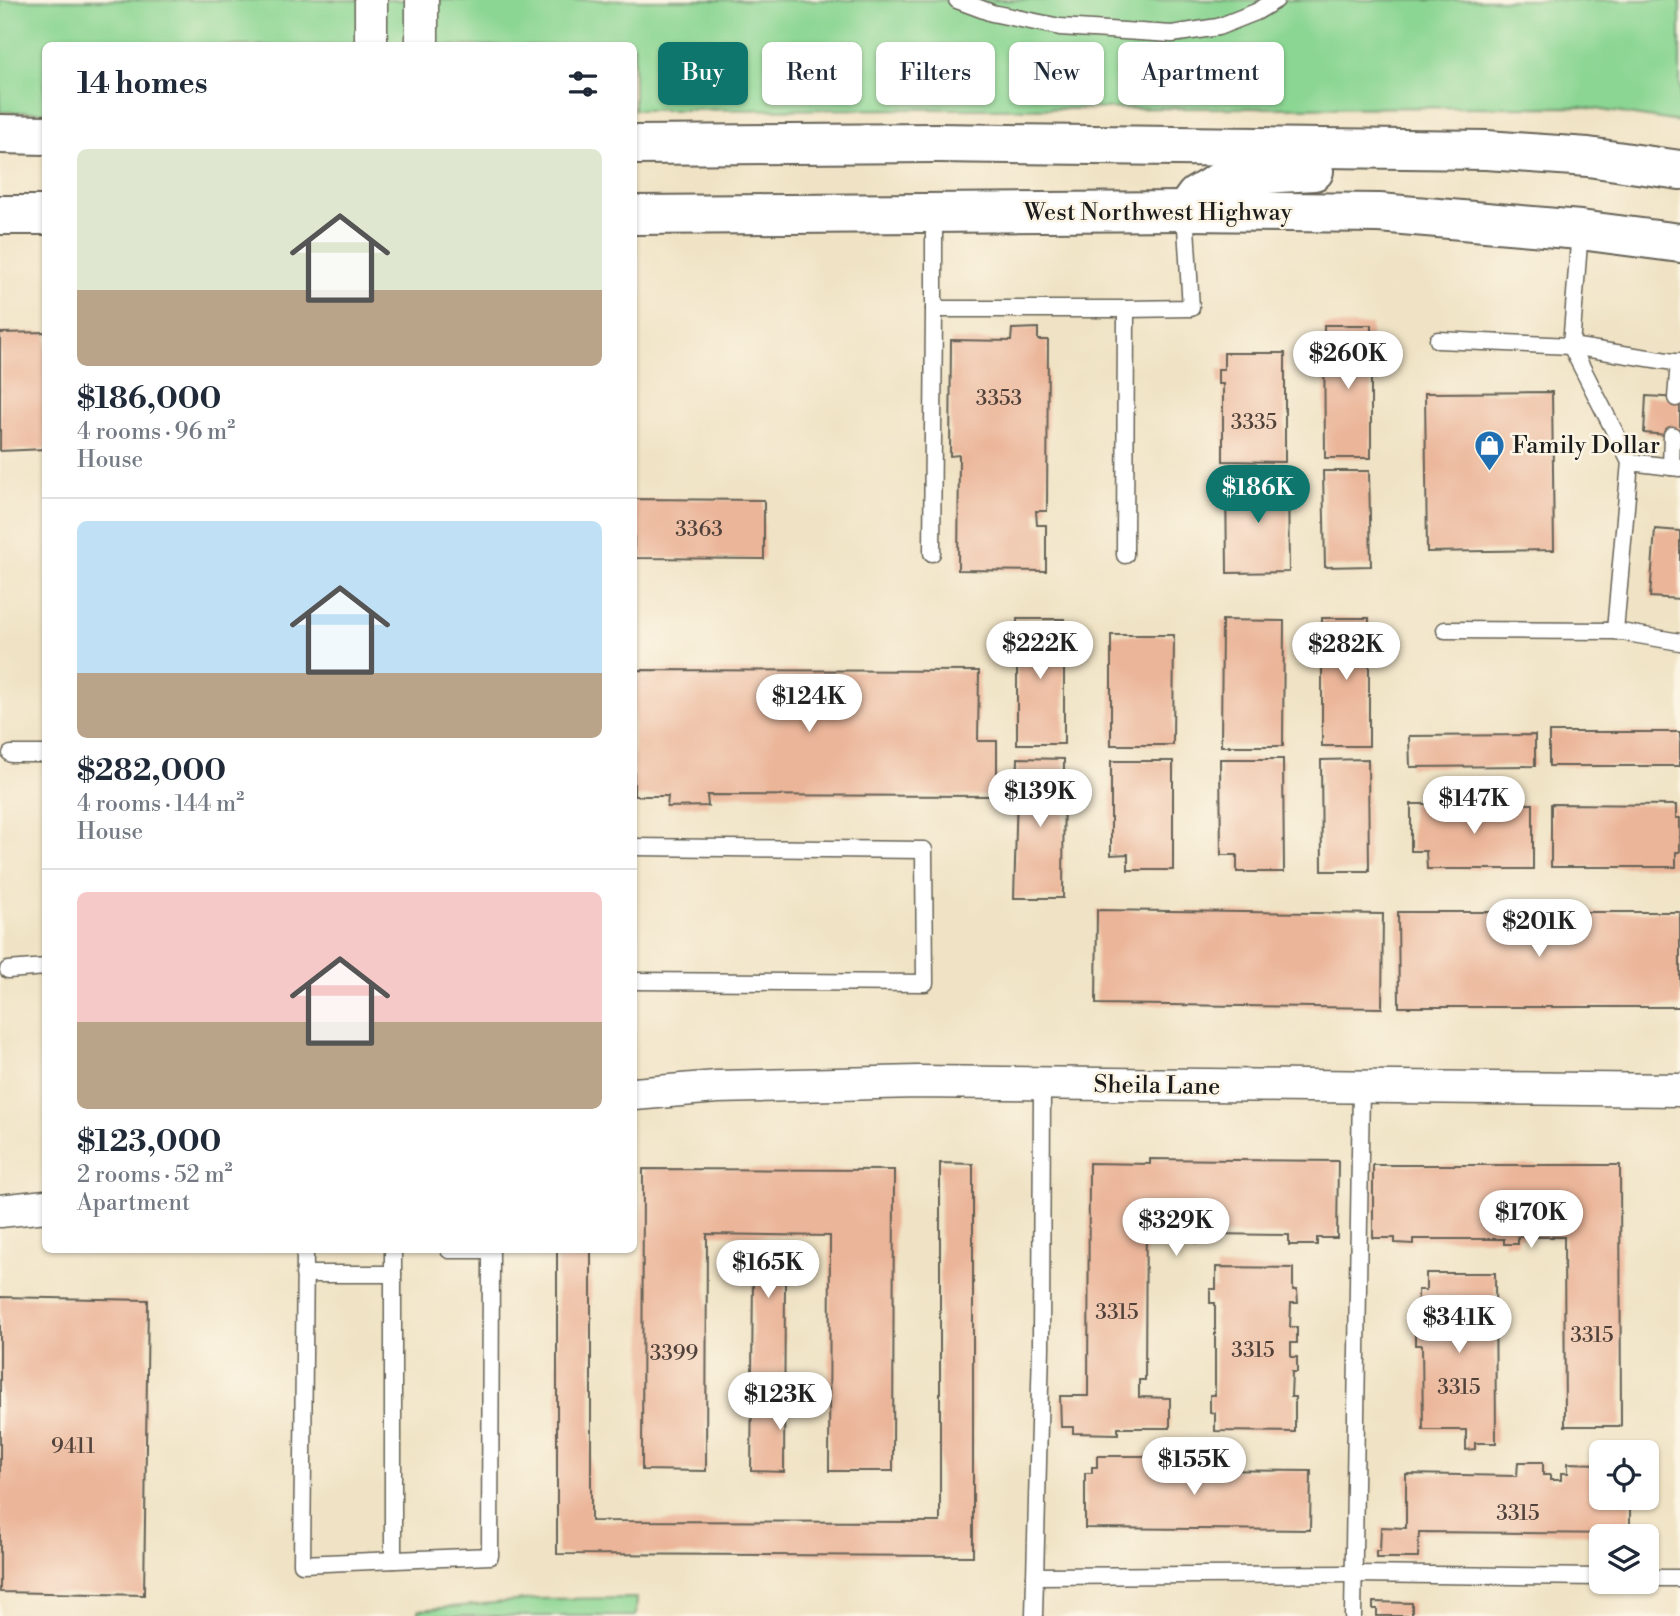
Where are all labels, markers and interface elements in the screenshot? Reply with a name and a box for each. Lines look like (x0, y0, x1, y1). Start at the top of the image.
chip: Buy (658, 42, 748, 105)
chip: Rent (762, 42, 862, 105)
chip: Filters (876, 42, 995, 105)
chip: New (1009, 42, 1104, 105)
chip: Apartment (1118, 42, 1284, 105)
text: 14 homes (77, 65, 208, 103)
icon: filters (564, 65, 602, 103)
icon: home (277, 195, 403, 321)
street label: West Northwest Highway (1023, 198, 1292, 228)
pin: $260K (1299, 332, 1397, 391)
text: $260K (1309, 340, 1387, 368)
text: $186,000 (77, 380, 221, 418)
house number: 3353 (976, 386, 1022, 412)
house number: 3335 (1231, 410, 1277, 436)
text: 4 rooms · 96 m² (77, 418, 235, 446)
shop icon: Family Dollar (1472, 428, 1506, 472)
place label: Family Dollar (1512, 431, 1660, 461)
text: House (77, 446, 143, 474)
pin: $186K (1209, 466, 1307, 525)
text: $186K (1222, 474, 1294, 502)
house number: 3363 (675, 517, 723, 543)
icon: home (277, 567, 403, 693)
pin: $222K (991, 622, 1089, 681)
pin: $282K (1297, 622, 1395, 682)
text: $222K (1002, 630, 1078, 658)
text: $282K (1308, 631, 1384, 659)
pin: $124K (760, 674, 858, 734)
text: $124K (772, 683, 846, 711)
text: $282,000 (77, 752, 226, 790)
pin: $139K (991, 770, 1089, 829)
pin: $147K (1425, 776, 1523, 836)
text: $139K (1004, 778, 1076, 806)
text: $147K (1439, 785, 1509, 813)
text: 4 rooms · 144 m² (77, 790, 244, 818)
text: House (77, 818, 143, 846)
pin: $201K (1490, 900, 1588, 959)
text: $201K (1502, 908, 1576, 936)
icon: home (277, 938, 403, 1064)
street label: Sheila Lane (1093, 1070, 1221, 1102)
text: $123,000 (77, 1123, 221, 1161)
text: 2 rooms · 52 m² (77, 1161, 233, 1189)
text: Apartment (77, 1189, 190, 1217)
pin: $170K (1482, 1190, 1580, 1250)
pin: $329K (1127, 1198, 1225, 1258)
text: $170K (1495, 1199, 1567, 1227)
text: $329K (1138, 1207, 1214, 1235)
pin: $165K (719, 1240, 817, 1300)
text: $165K (732, 1249, 804, 1277)
pin: $341K (1410, 1296, 1508, 1355)
house number: 3315 (1095, 1300, 1139, 1326)
text: $341K (1423, 1304, 1495, 1332)
house number: 3315 (1570, 1323, 1614, 1349)
house number: 3315 (1231, 1338, 1275, 1364)
house number: 3399 (650, 1341, 698, 1367)
pin: $123K (731, 1372, 829, 1432)
house number: 3315 (1437, 1375, 1481, 1401)
text: $123K (744, 1381, 816, 1409)
house number: 9411 (51, 1434, 95, 1460)
pin: $155K (1145, 1438, 1243, 1497)
map controls (1589, 1440, 1659, 1594)
button: locate (1589, 1440, 1659, 1510)
text: $155K (1158, 1446, 1230, 1474)
house number: 3315 (1496, 1501, 1540, 1527)
button: layers (1589, 1524, 1659, 1594)

